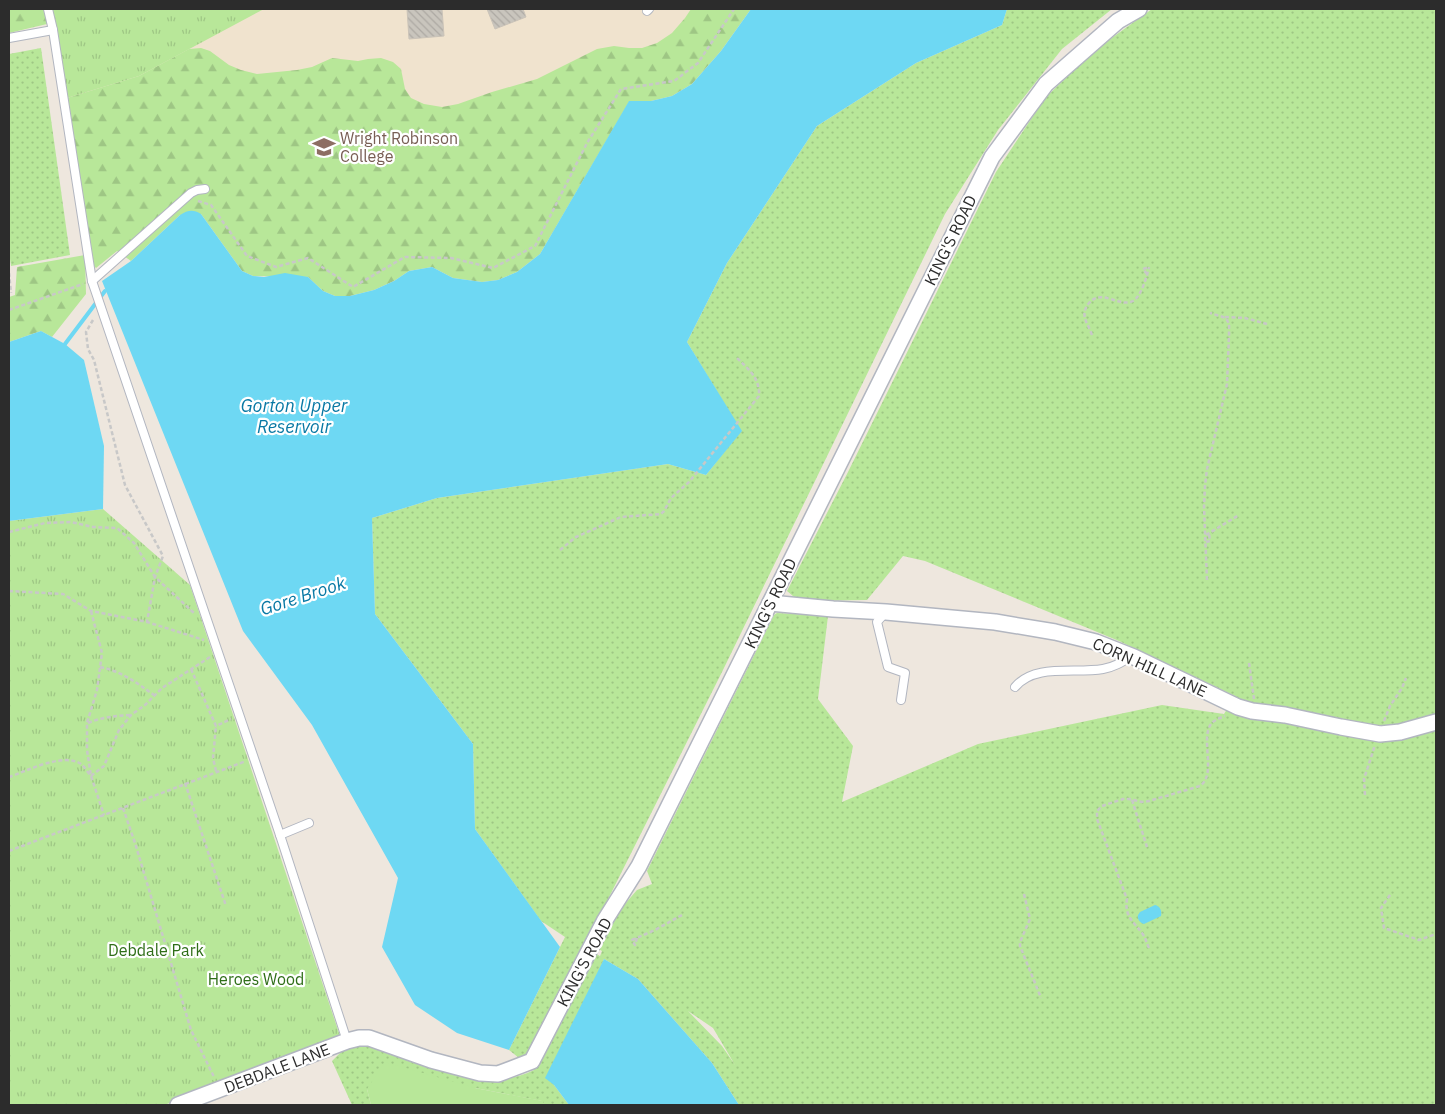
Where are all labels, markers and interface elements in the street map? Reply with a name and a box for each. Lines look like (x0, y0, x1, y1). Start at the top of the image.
place label: Wright Robinson College (340, 128, 458, 166)
school or university icon: Wright Robinson College (311, 134, 337, 160)
street label: KING'S ROAD (920, 192, 980, 288)
water label: Gorton Upper Reservoir (241, 394, 348, 438)
street label: KING'S ROAD (740, 555, 800, 651)
water label: Gore Brook (257, 571, 349, 620)
street label: CORN HILL LANE (1090, 633, 1210, 701)
street label: KING'S ROAD (552, 914, 616, 1010)
park label: Debdale Park (108, 940, 205, 960)
park label: Heroes Wood (208, 969, 304, 989)
street label: DEBDALE LANE (221, 1039, 333, 1097)

